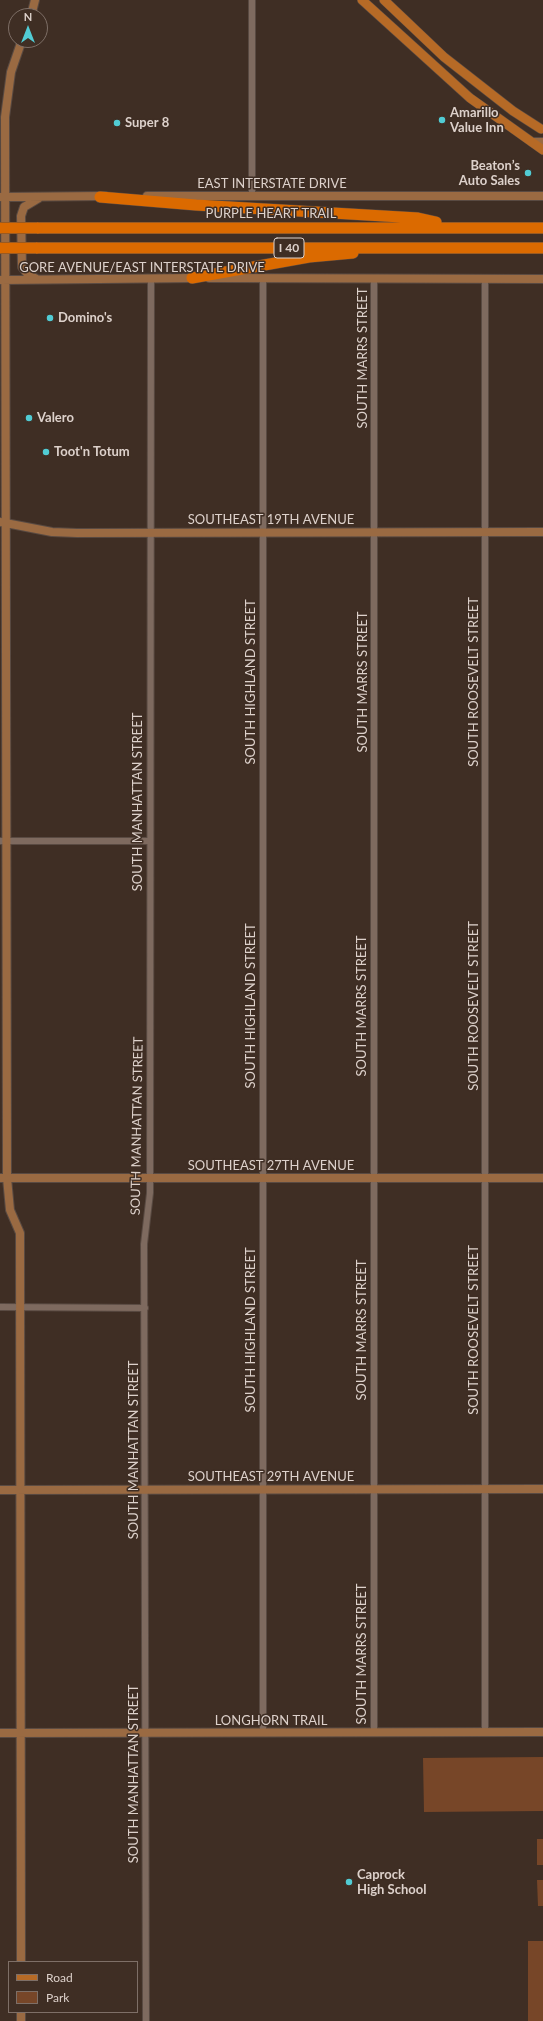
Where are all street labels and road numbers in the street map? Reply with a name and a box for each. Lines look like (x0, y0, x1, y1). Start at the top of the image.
street label: EAST INTERSTATE DRIVE (197, 176, 347, 192)
street label: PURPLE HEART TRAIL (206, 206, 336, 222)
road number: I 40 (274, 238, 304, 258)
street label: GORE AVENUE/EAST INTERSTATE DRIVE (19, 260, 265, 276)
street label: SOUTH MARRS STREET (355, 287, 371, 429)
street label: SOUTHEAST 19TH AVENUE (188, 512, 354, 528)
street label: SOUTH ROOSEVELT STREET (466, 597, 482, 767)
street label: SOUTH HIGHLAND STREET (243, 599, 259, 765)
street label: SOUTH MARRS STREET (355, 611, 371, 753)
street label: SOUTH MANHATTAN STREET (130, 713, 146, 891)
street label: SOUTH ROOSEVELT STREET (466, 921, 482, 1091)
street label: SOUTH HIGHLAND STREET (243, 923, 259, 1089)
street label: SOUTH MARRS STREET (354, 935, 370, 1077)
street label: SOUTH MANHATTAN STREET (128, 1037, 146, 1215)
street label: SOUTHEAST 27TH AVENUE (188, 1158, 354, 1174)
street label: SOUTH ROOSEVELT STREET (466, 1245, 482, 1415)
street label: SOUTH HIGHLAND STREET (243, 1247, 259, 1413)
street label: SOUTH MARRS STREET (354, 1259, 370, 1401)
street label: SOUTH MANHATTAN STREET (126, 1361, 142, 1539)
street label: SOUTHEAST 29TH AVENUE (188, 1469, 354, 1485)
street label: SOUTH MARRS STREET (354, 1583, 370, 1725)
street label: SOUTH MANHATTAN STREET (126, 1685, 142, 1863)
street label: LONGHORN TRAIL (215, 1713, 327, 1729)

